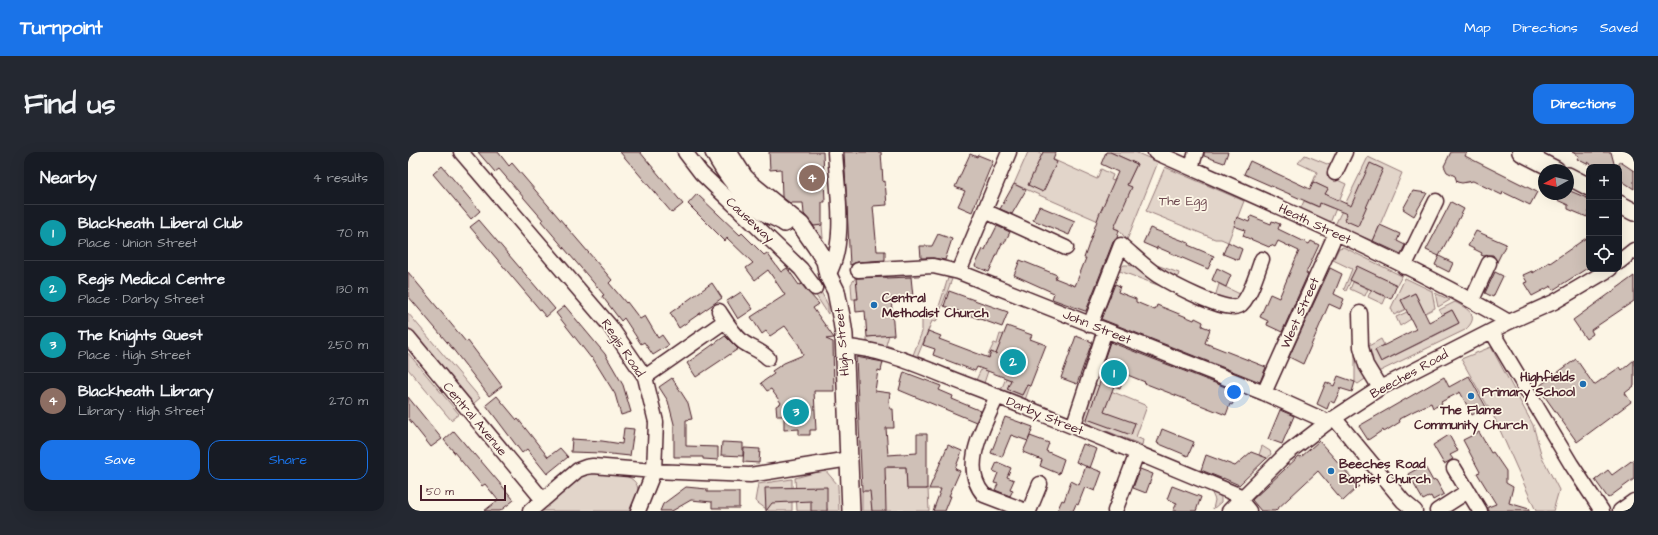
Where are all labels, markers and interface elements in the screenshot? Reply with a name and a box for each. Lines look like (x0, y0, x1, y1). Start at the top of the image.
text: Turnpoint (20, 15, 103, 42)
text: Map (1464, 18, 1491, 38)
text: Directions (1513, 18, 1578, 38)
text: Saved (1600, 18, 1638, 38)
button: Directions (1533, 84, 1634, 124)
text: Find us (24, 85, 115, 124)
pin: 4 (799, 163, 825, 193)
north arrow (1538, 164, 1574, 200)
map controls (1586, 164, 1622, 272)
button: + (1586, 164, 1622, 200)
text: Nearby (40, 166, 97, 190)
text: 4 results (313, 169, 368, 187)
park label: The Egg (1159, 192, 1207, 211)
street label: Causeway (721, 193, 778, 248)
street label: Heath Street (1276, 199, 1355, 249)
button: − (1586, 200, 1622, 236)
text: Blackheath Liberal Club (78, 213, 243, 234)
text: 1 (52, 224, 54, 242)
text: 70 m (336, 224, 368, 242)
text: Place · Union Street (78, 234, 197, 252)
button: locate (1586, 236, 1622, 272)
text: Regis Medical Centre (78, 269, 225, 290)
street label: West Street (1276, 274, 1324, 352)
text: 2 (49, 280, 57, 298)
text: 130 m (336, 280, 368, 298)
place label: Central Methodist Church (882, 289, 989, 322)
text: Place · Darby Street (78, 290, 204, 308)
marker: Central Methodist Church (869, 300, 879, 310)
street label: John Street (1060, 305, 1135, 349)
street label: High Street (830, 306, 855, 377)
street label: Regis Road (596, 315, 649, 381)
text: The Knights Quest (78, 325, 203, 346)
text: 3 (50, 336, 56, 354)
text: 250 m (328, 336, 368, 354)
street label: Beeches Road (1367, 345, 1452, 403)
text: Place · High Street (78, 346, 191, 364)
pin: 2 (1000, 347, 1026, 377)
pin: 1 (1101, 358, 1127, 388)
place label: Highfields Primary School (1482, 368, 1575, 402)
street label: Central Avenue (439, 378, 511, 460)
marker: Highfields Primary School (1578, 379, 1588, 389)
text: Blackheath Library (78, 381, 214, 402)
your location (1224, 382, 1244, 402)
marker: The Flame Community Church (1466, 391, 1476, 401)
text: 4 (49, 392, 57, 410)
text: 270 m (329, 392, 368, 410)
street label: Darby Street (1003, 392, 1087, 441)
pin: 3 (783, 397, 809, 427)
place label: The Flame Community Church (1414, 401, 1528, 435)
text: Library · High Street (78, 402, 205, 420)
button: Save (40, 440, 200, 480)
button: Share (208, 440, 368, 480)
place label: Beeches Road Baptist Church (1339, 455, 1431, 489)
marker: Beeches Road Baptist Church (1326, 466, 1336, 476)
scale bar (420, 483, 506, 502)
text: 50 m (426, 484, 454, 499)

